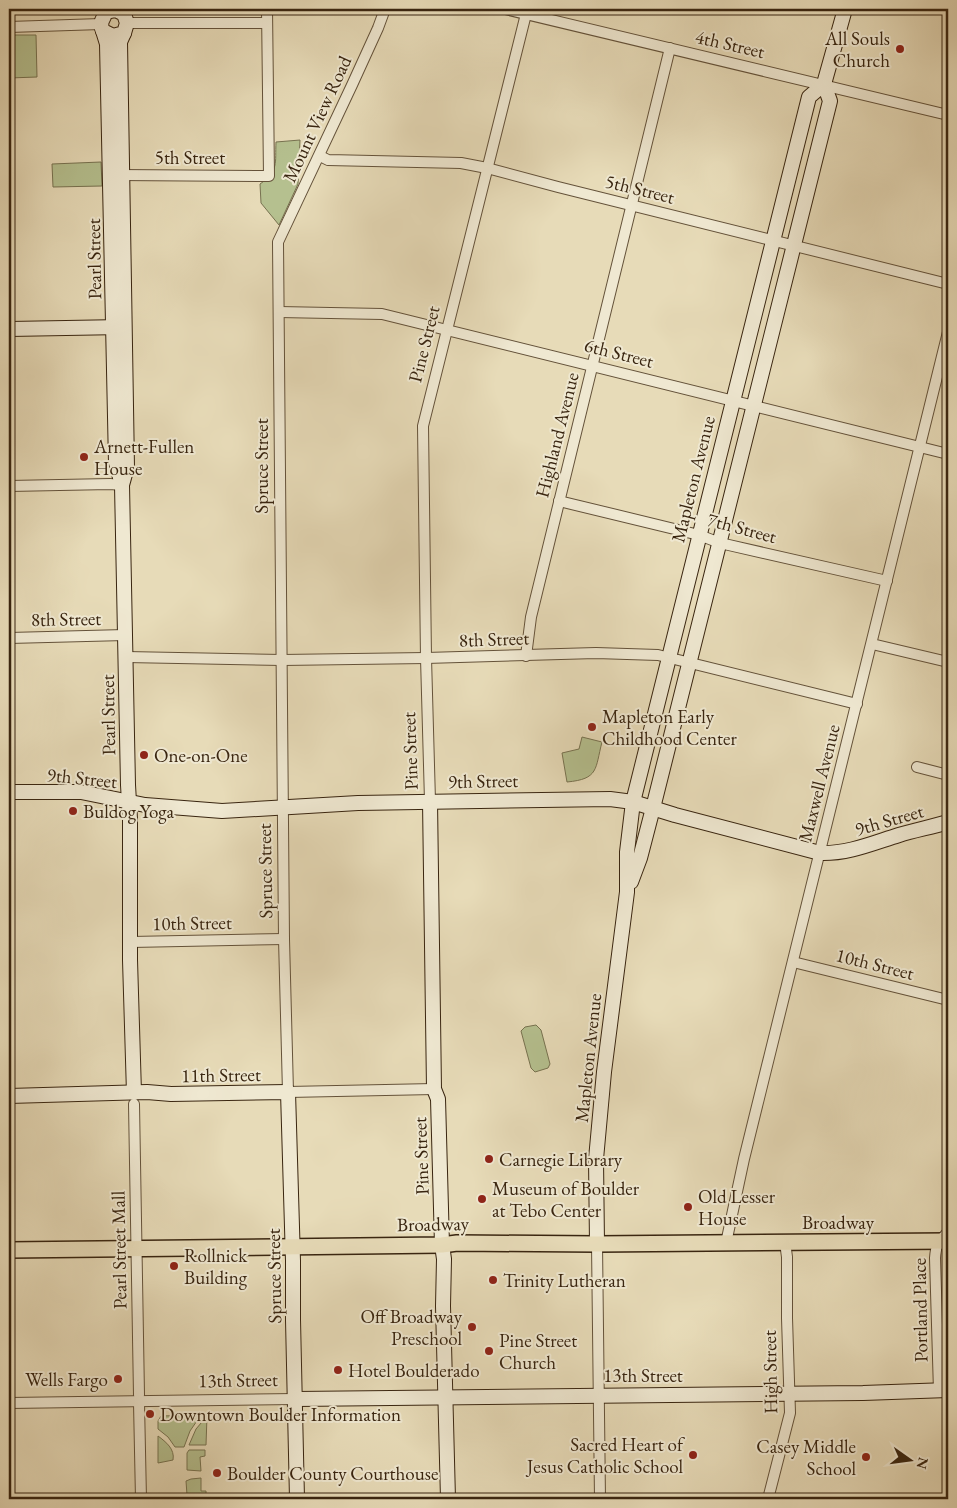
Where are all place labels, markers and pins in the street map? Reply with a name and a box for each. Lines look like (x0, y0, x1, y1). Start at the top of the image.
place label: All Souls Church (824, 26, 890, 73)
marker: All Souls Church (894, 43, 906, 55)
place label: Arnett-Fullen House (93, 434, 194, 481)
marker: Arnett-Fullen House (78, 451, 90, 463)
place label: Mapleton Early Childhood Center (602, 704, 737, 751)
marker: Mapleton Early Childhood Center (586, 721, 598, 733)
place label: One-on-One (154, 743, 248, 768)
marker: One-on-One (138, 749, 150, 761)
place label: Buldog Yoga (83, 799, 175, 824)
marker: Buldog Yoga (67, 805, 79, 817)
place label: Carnegie Library (499, 1147, 623, 1172)
marker: Carnegie Library (483, 1153, 495, 1165)
place label: Museum of Boulder at Tebo Center (492, 1176, 640, 1223)
place label: Old Lesser House (698, 1184, 776, 1231)
marker: Museum of Boulder at Tebo Center (476, 1193, 488, 1205)
marker: Old Lesser House (682, 1201, 694, 1213)
place label: Rollnick Building (184, 1243, 248, 1290)
marker: Rollnick Building (168, 1260, 180, 1272)
place label: Trinity Lutheran (503, 1268, 626, 1293)
marker: Trinity Lutheran (487, 1274, 499, 1286)
place label: Off Broadway Preschool (361, 1304, 463, 1351)
marker: Off Broadway Preschool (466, 1321, 478, 1333)
place label: Pine Street Church (499, 1328, 577, 1375)
marker: Pine Street Church (483, 1345, 495, 1357)
place label: Hotel Boulderado (348, 1358, 480, 1383)
marker: Hotel Boulderado (332, 1364, 344, 1376)
place label: Wells Fargo (25, 1367, 108, 1392)
marker: Wells Fargo (112, 1373, 124, 1385)
place label: Downtown Boulder Information (160, 1402, 401, 1427)
marker: Downtown Boulder Information (144, 1408, 156, 1420)
place label: Sacred Heart of Jesus Catholic School (525, 1432, 685, 1479)
place label: Casey Middle School (756, 1434, 856, 1481)
marker: Sacred Heart of Jesus Catholic School (687, 1449, 699, 1461)
marker: Casey Middle School (860, 1451, 872, 1463)
place label: Boulder County Courthouse (227, 1461, 438, 1486)
marker: Boulder County Courthouse (211, 1467, 223, 1479)

